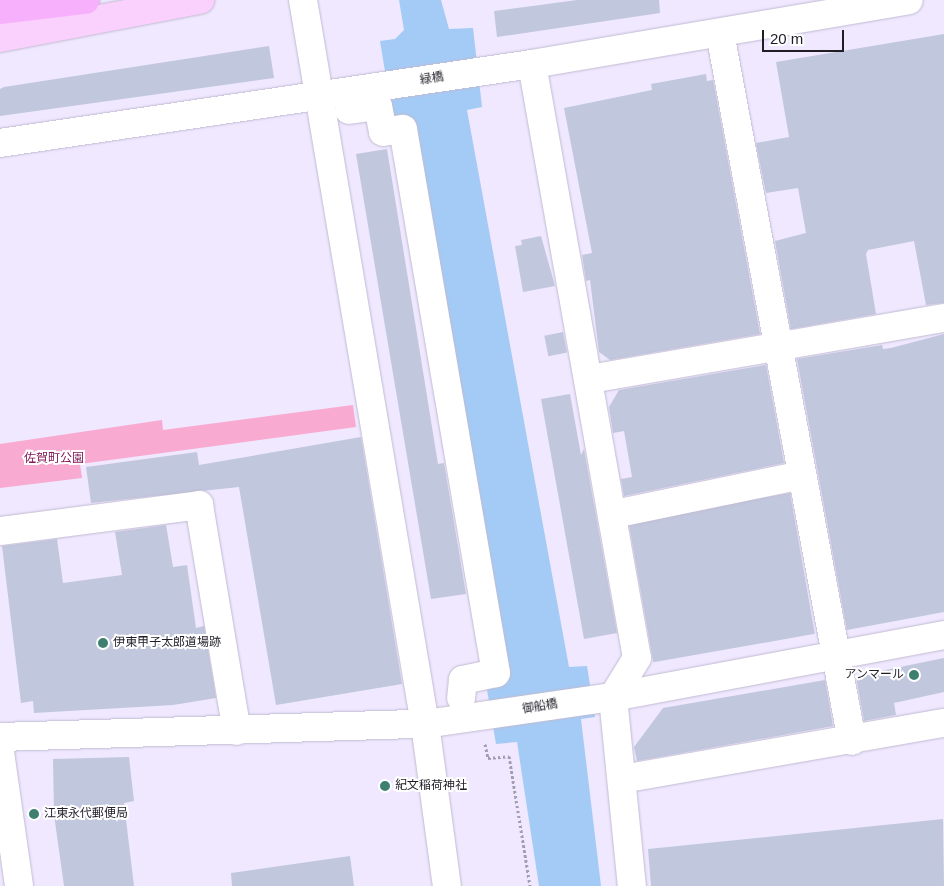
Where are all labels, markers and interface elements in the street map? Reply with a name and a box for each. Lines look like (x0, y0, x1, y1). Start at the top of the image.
scale bar (764, 20, 846, 52)
text: 20 m (770, 30, 803, 47)
street label: 緑橋 (419, 70, 445, 88)
park label: 佐賀町公園 (24, 452, 84, 466)
place label: 伊東甲子太郎道場跡 (113, 636, 221, 650)
marker: 伊東甲子太郎道場跡 (97, 637, 109, 649)
place label: アンマール (844, 668, 904, 682)
marker: アンマール (908, 669, 920, 681)
street label: 御船橋 (521, 697, 559, 717)
place label: 紀文稲荷神社 (395, 779, 467, 793)
marker: 紀文稲荷神社 (379, 780, 391, 792)
place label: 江東永代郵便局 (44, 807, 128, 821)
marker: 江東永代郵便局 (28, 808, 40, 820)

